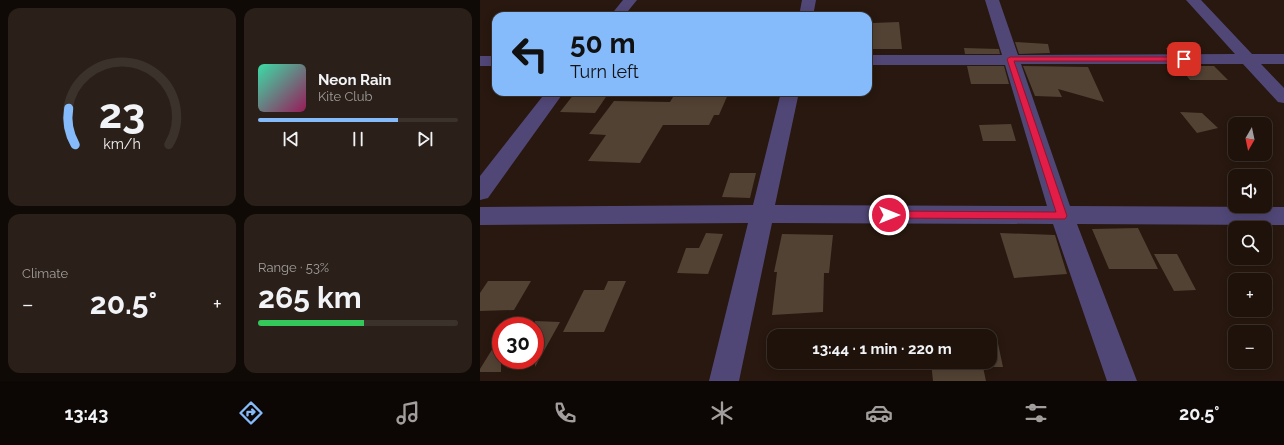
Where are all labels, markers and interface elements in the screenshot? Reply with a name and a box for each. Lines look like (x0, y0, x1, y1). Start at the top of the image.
text: 50 m (570, 27, 636, 60)
icon: left (504, 28, 556, 80)
pin (1167, 42, 1201, 76)
icon: arrive (1173, 48, 1195, 70)
text: Turn left (570, 61, 639, 82)
text: Neon Rain (318, 71, 391, 89)
text: 23 (99, 89, 145, 138)
text: Kite Club (318, 89, 373, 104)
north arrow (1228, 117, 1272, 161)
map controls (1228, 117, 1272, 369)
icon: previous (280, 128, 302, 150)
icon: pause (347, 128, 369, 150)
icon: next (414, 128, 436, 150)
text: km/h (103, 135, 141, 151)
button: sound (1228, 169, 1272, 213)
position arrow (868, 194, 910, 236)
button: search (1228, 221, 1272, 265)
text: Range · 53% (258, 260, 329, 275)
text: Climate (22, 266, 68, 281)
button: + (1228, 273, 1272, 317)
text: 265 km (258, 280, 362, 315)
text: 20.5° (90, 286, 157, 321)
text: − (22, 291, 34, 317)
text: + (213, 291, 222, 317)
speed limit sign: 30 (492, 317, 544, 369)
button: − (1228, 325, 1272, 369)
text: 13:44 · 1 min · 220 m (812, 340, 952, 358)
icon: directions (237, 399, 265, 427)
icon: music (394, 399, 422, 427)
icon: phone (551, 399, 579, 427)
icon: climate (708, 399, 736, 427)
icon: car (865, 399, 893, 427)
icon: filters (1022, 399, 1050, 427)
text: 13:43 (64, 403, 108, 424)
text: 20.5° (1179, 403, 1219, 424)

